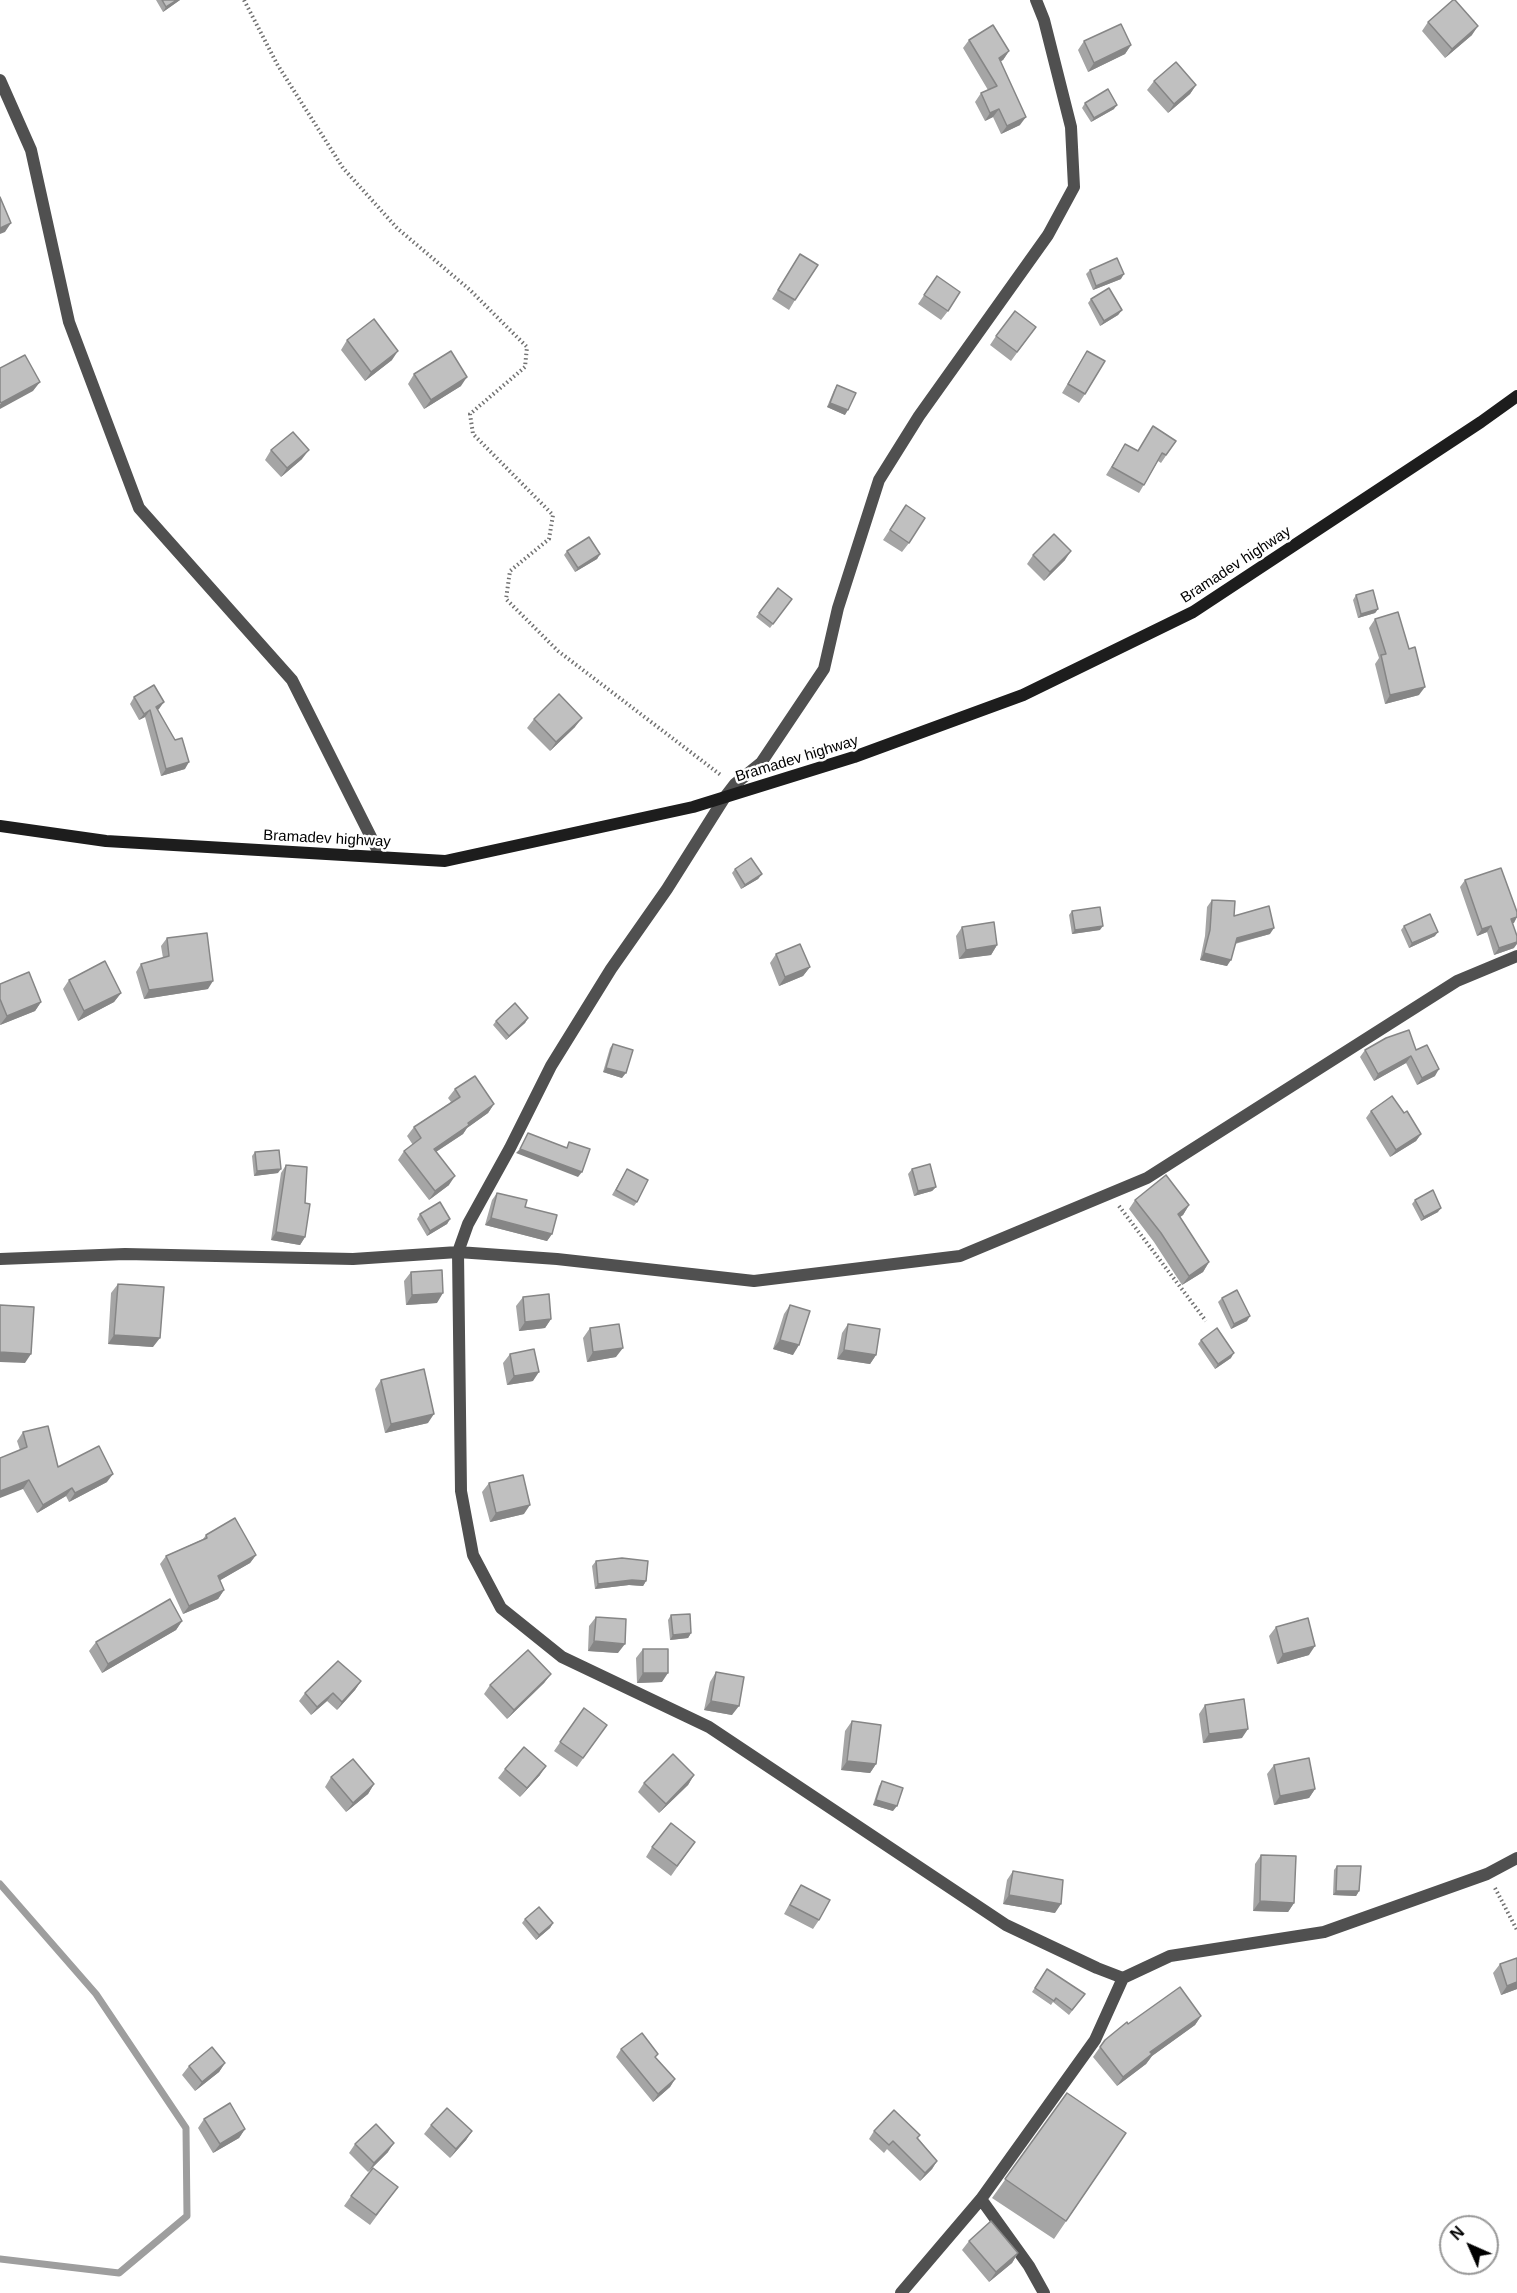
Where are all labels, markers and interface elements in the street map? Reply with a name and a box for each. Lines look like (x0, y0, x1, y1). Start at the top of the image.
street label: Bramadev highway (1178, 523, 1294, 607)
street label: Bramadev highway (733, 732, 861, 786)
street label: Bramadev highway (263, 827, 391, 851)
north arrow (1439, 2215, 1499, 2275)
text: N (1447, 2223, 1467, 2243)

